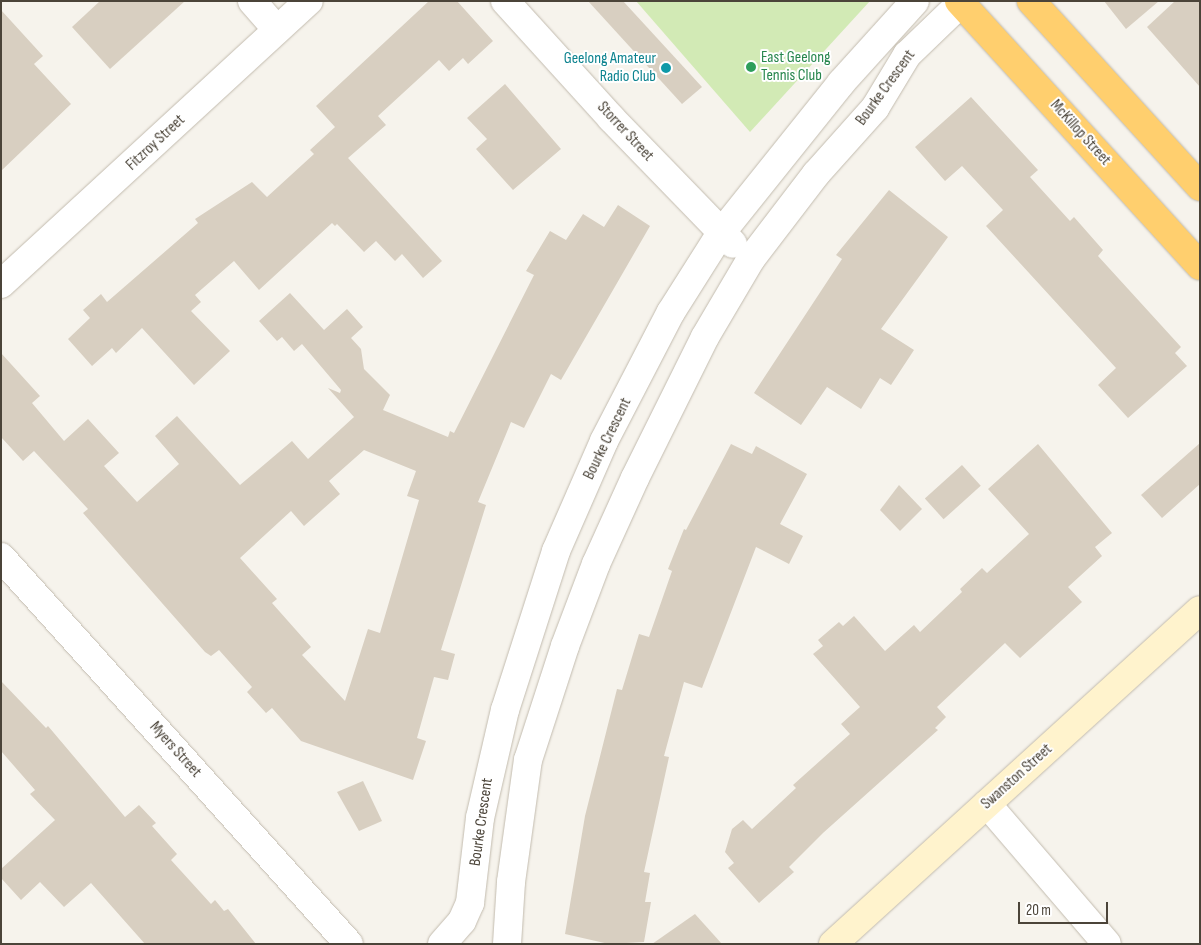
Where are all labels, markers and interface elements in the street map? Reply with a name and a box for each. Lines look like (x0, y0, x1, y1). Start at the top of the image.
street label: Bourke Crescent (852, 46, 920, 130)
place label: East Geelong Tennis Club (761, 48, 830, 86)
place label: Geelong Amateur Radio Club (564, 49, 656, 87)
marker: East Geelong Tennis Club (745, 61, 757, 73)
marker: Geelong Amateur Radio Club (660, 62, 672, 74)
street label: McKillop Street (1046, 96, 1114, 170)
street label: Storrer Street (593, 98, 657, 166)
street label: Fitzroy Street (123, 111, 189, 175)
street label: Bourke Crescent (580, 395, 636, 483)
street label: Myers Street (145, 718, 205, 782)
street label: Swanston Street (978, 740, 1056, 814)
street label: Bourke Crescent (466, 777, 498, 867)
scale bar (1021, 892, 1111, 924)
text: 20 m (1026, 901, 1051, 920)

